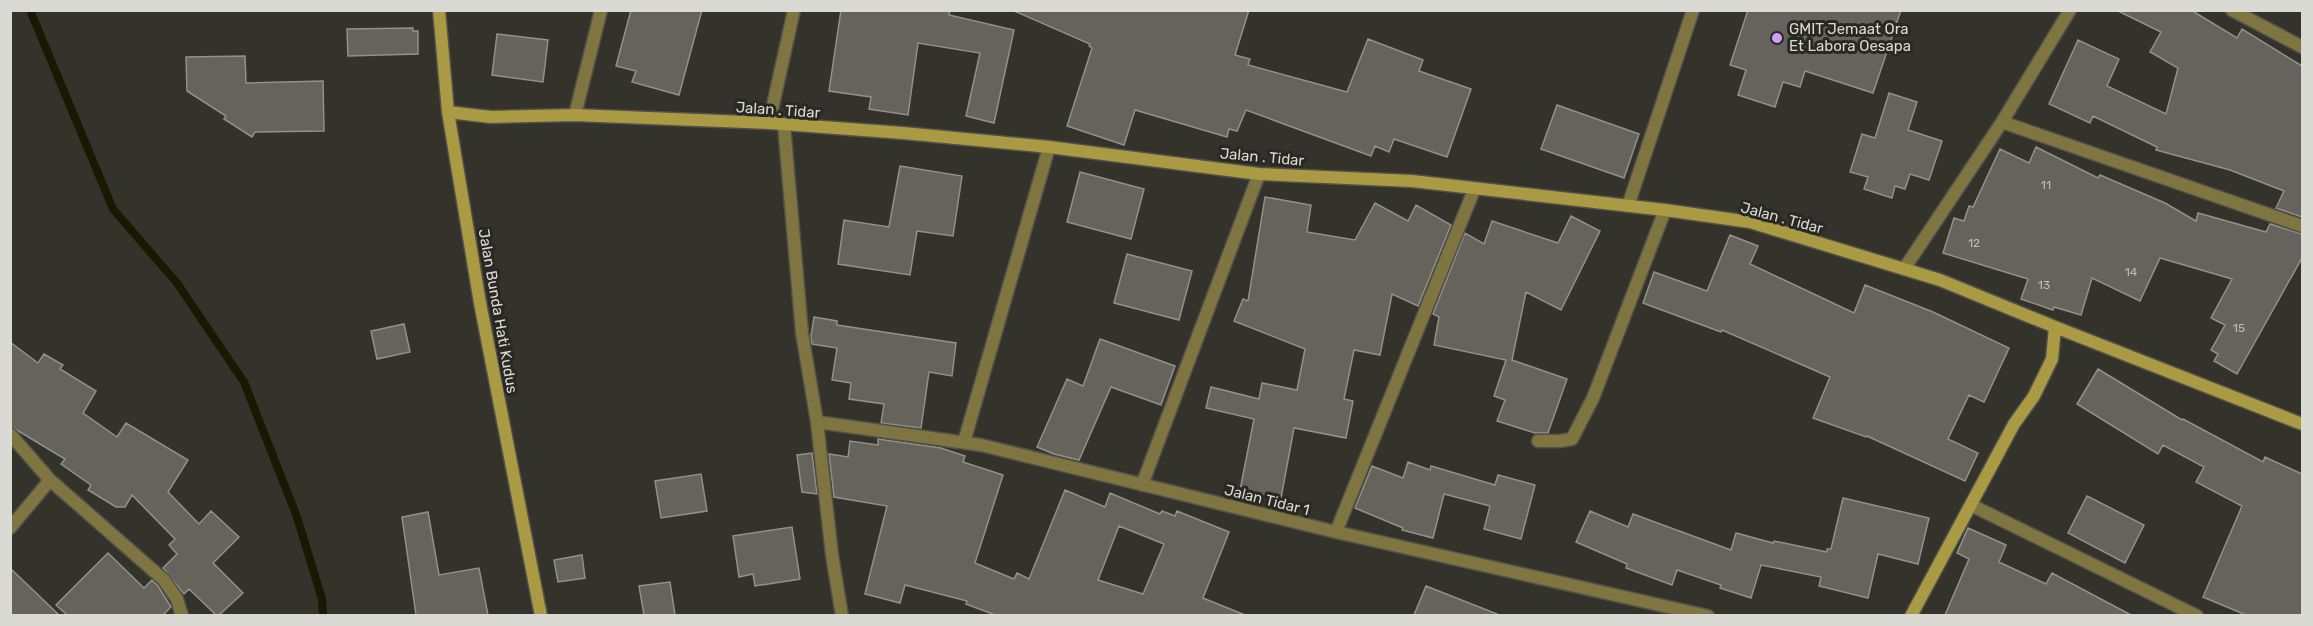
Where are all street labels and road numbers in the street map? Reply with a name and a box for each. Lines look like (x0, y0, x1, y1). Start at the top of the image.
street label: Jalan . Tidar (735, 98, 821, 122)
street label: Jalan . Tidar (1219, 144, 1305, 170)
street label: Jalan . Tidar (1739, 198, 1826, 238)
street label: Jalan Bunda Hati Kudus (475, 227, 521, 395)
street label: Jalan Tidar 1 (1223, 481, 1311, 519)

